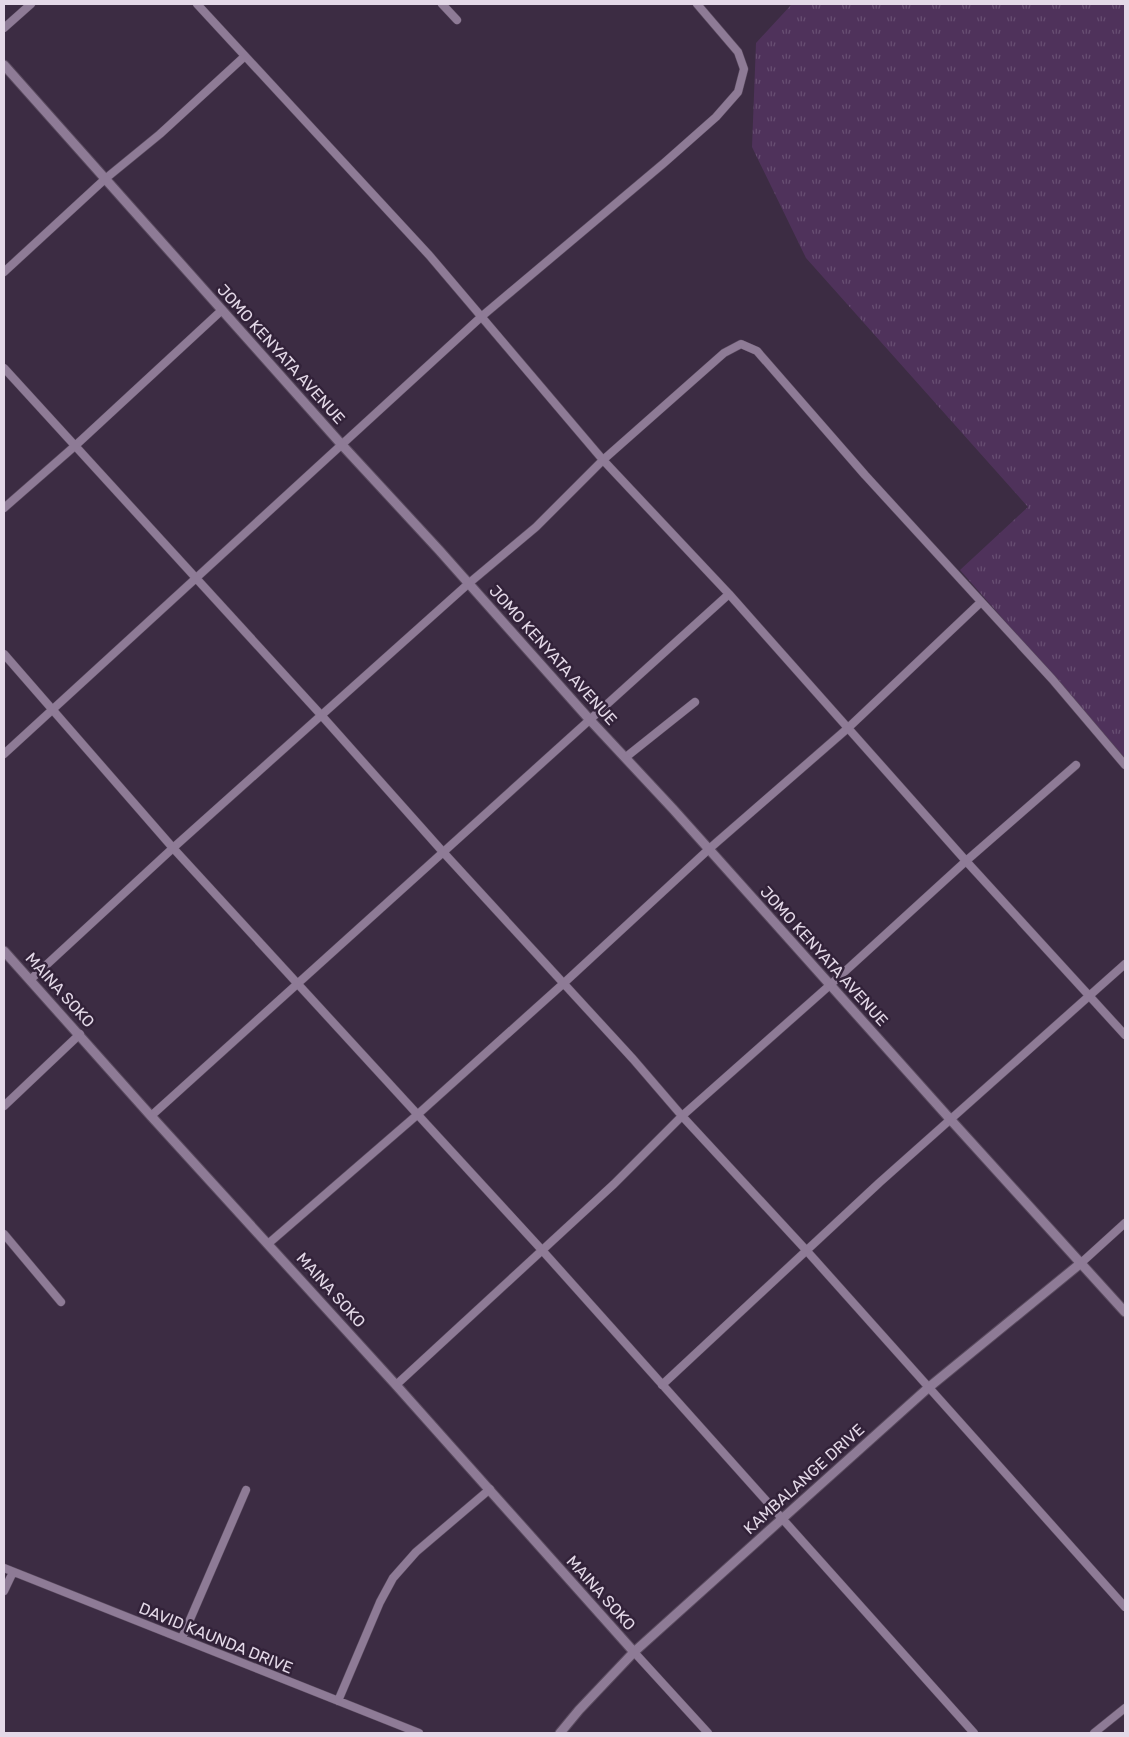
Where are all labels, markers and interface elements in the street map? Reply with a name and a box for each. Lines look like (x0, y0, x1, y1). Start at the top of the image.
street label: JOMO KENYATA AVENUE (213, 280, 349, 428)
street label: JOMO KENYATA AVENUE (485, 581, 621, 729)
street label: JOMO KENYATA AVENUE (756, 882, 892, 1030)
street label: MAINA SOKO (22, 949, 98, 1031)
street label: MAINA SOKO (293, 1249, 369, 1331)
street label: KAMBALANGE DRIVE (740, 1420, 868, 1538)
street label: MAINA SOKO (563, 1552, 639, 1634)
street label: DAVID KAUNDA DRIVE (136, 1598, 296, 1678)

